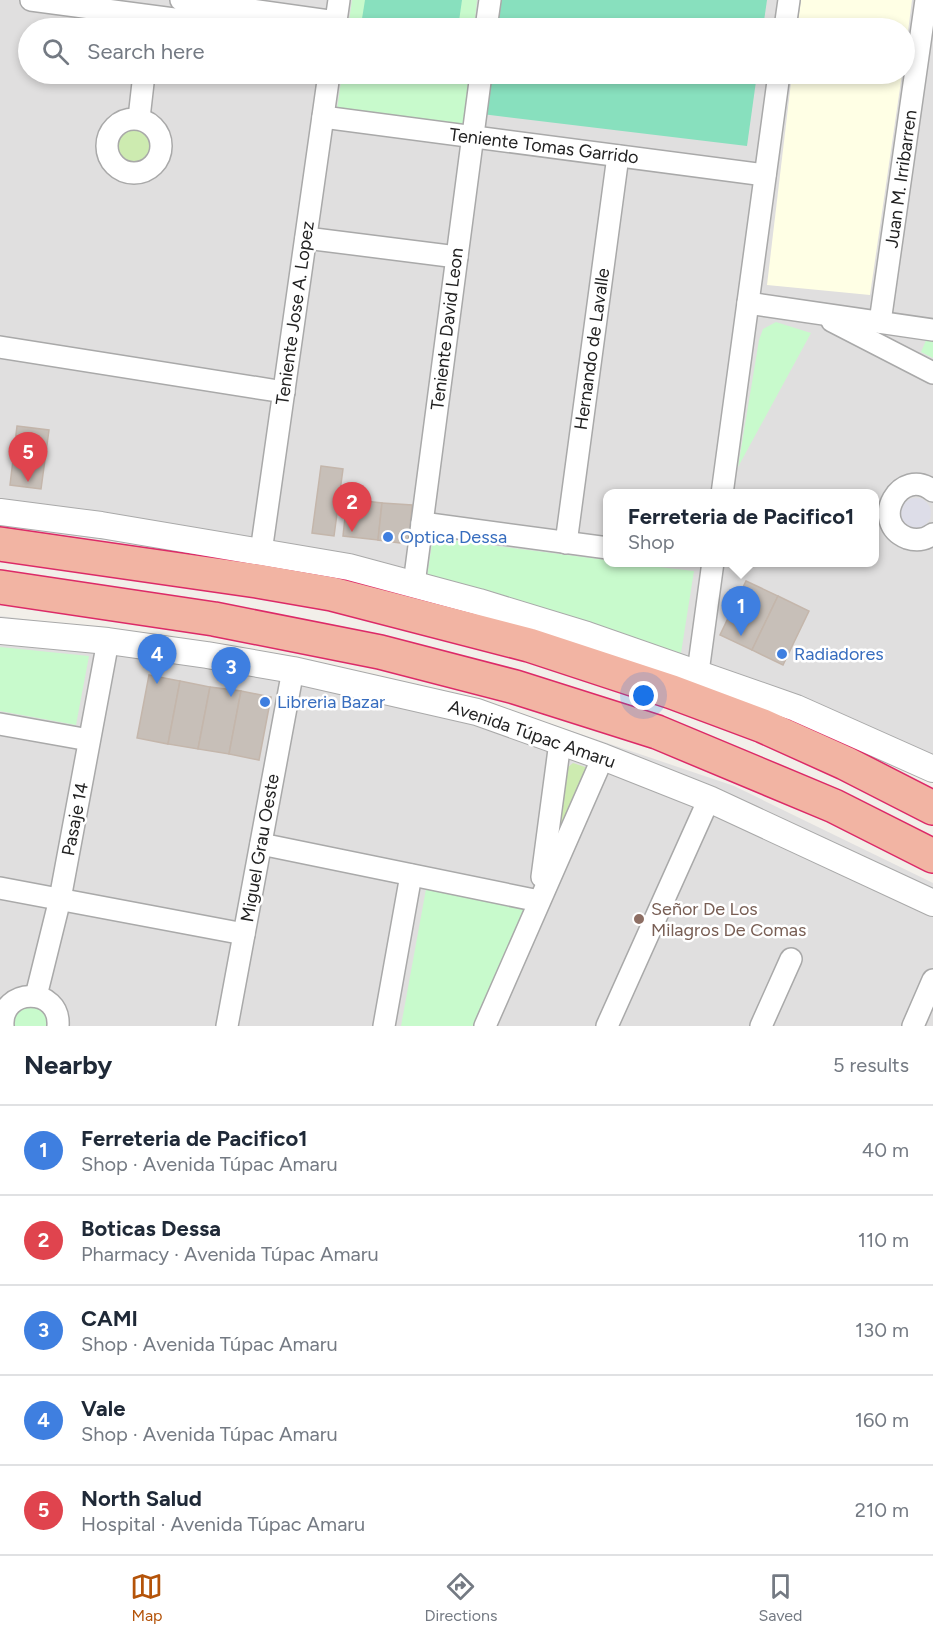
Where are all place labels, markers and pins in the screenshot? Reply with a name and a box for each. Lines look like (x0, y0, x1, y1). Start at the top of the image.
pin: 5 (9, 432, 48, 482)
pin: 2 (332, 482, 372, 532)
place label: Optica Dessa (400, 526, 507, 548)
marker: Optica Dessa (381, 530, 395, 544)
pin: 1 (722, 586, 760, 636)
pin: 4 (138, 634, 176, 684)
place label: Radiadores (794, 643, 884, 665)
marker: Radiadores (775, 647, 789, 661)
pin: 3 (212, 648, 250, 697)
place label: Libreria Bazar (277, 691, 385, 713)
marker: Libreria Bazar (258, 695, 272, 709)
place label: Señor De Los Milagros De Comas (651, 898, 806, 941)
marker: Señor De Los Milagros De Comas (632, 912, 646, 926)

